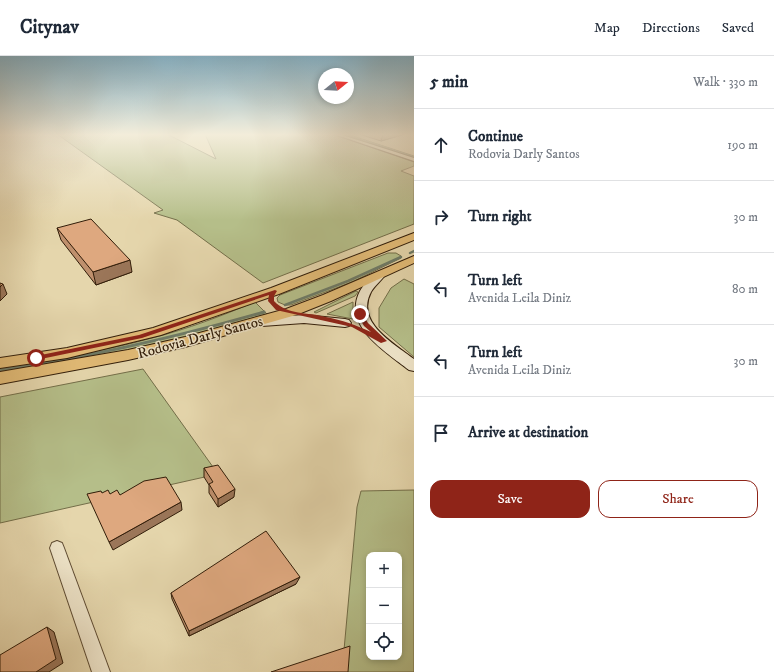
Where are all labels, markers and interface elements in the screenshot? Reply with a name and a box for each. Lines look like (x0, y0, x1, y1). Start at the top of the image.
text: Citynav (20, 16, 79, 39)
text: Map (594, 19, 620, 37)
text: Directions (642, 19, 700, 37)
text: Saved (722, 19, 754, 37)
north arrow (318, 68, 354, 104)
text: 5 min (430, 71, 468, 93)
text: Walk · 330 m (693, 74, 758, 90)
text: Continue (468, 127, 523, 146)
icon: ahead (430, 134, 452, 156)
text: 190 m (727, 137, 758, 153)
text: Rodovia Darly Santos (468, 146, 580, 162)
icon: right (430, 206, 452, 228)
text: Turn right (468, 207, 531, 226)
text: 30 m (734, 209, 758, 225)
text: Turn left (468, 271, 522, 290)
icon: left (430, 278, 452, 300)
text: 80 m (732, 281, 758, 297)
text: Avenida Leila Diniz (468, 290, 571, 306)
route end (351, 305, 369, 323)
street label: Rodovia Darly Santos (135, 312, 265, 363)
text: Turn left (468, 343, 522, 362)
route start (27, 349, 45, 367)
icon: left (430, 350, 452, 372)
text: 30 m (734, 353, 758, 369)
text: Avenida Leila Diniz (468, 362, 571, 378)
icon: arrive (430, 422, 452, 444)
text: Arrive at destination (468, 423, 588, 442)
button: Save (430, 480, 590, 518)
button: Share (598, 480, 758, 518)
map controls (366, 552, 402, 660)
button: + (366, 552, 402, 588)
button: − (366, 588, 402, 624)
button: locate (366, 624, 402, 660)

